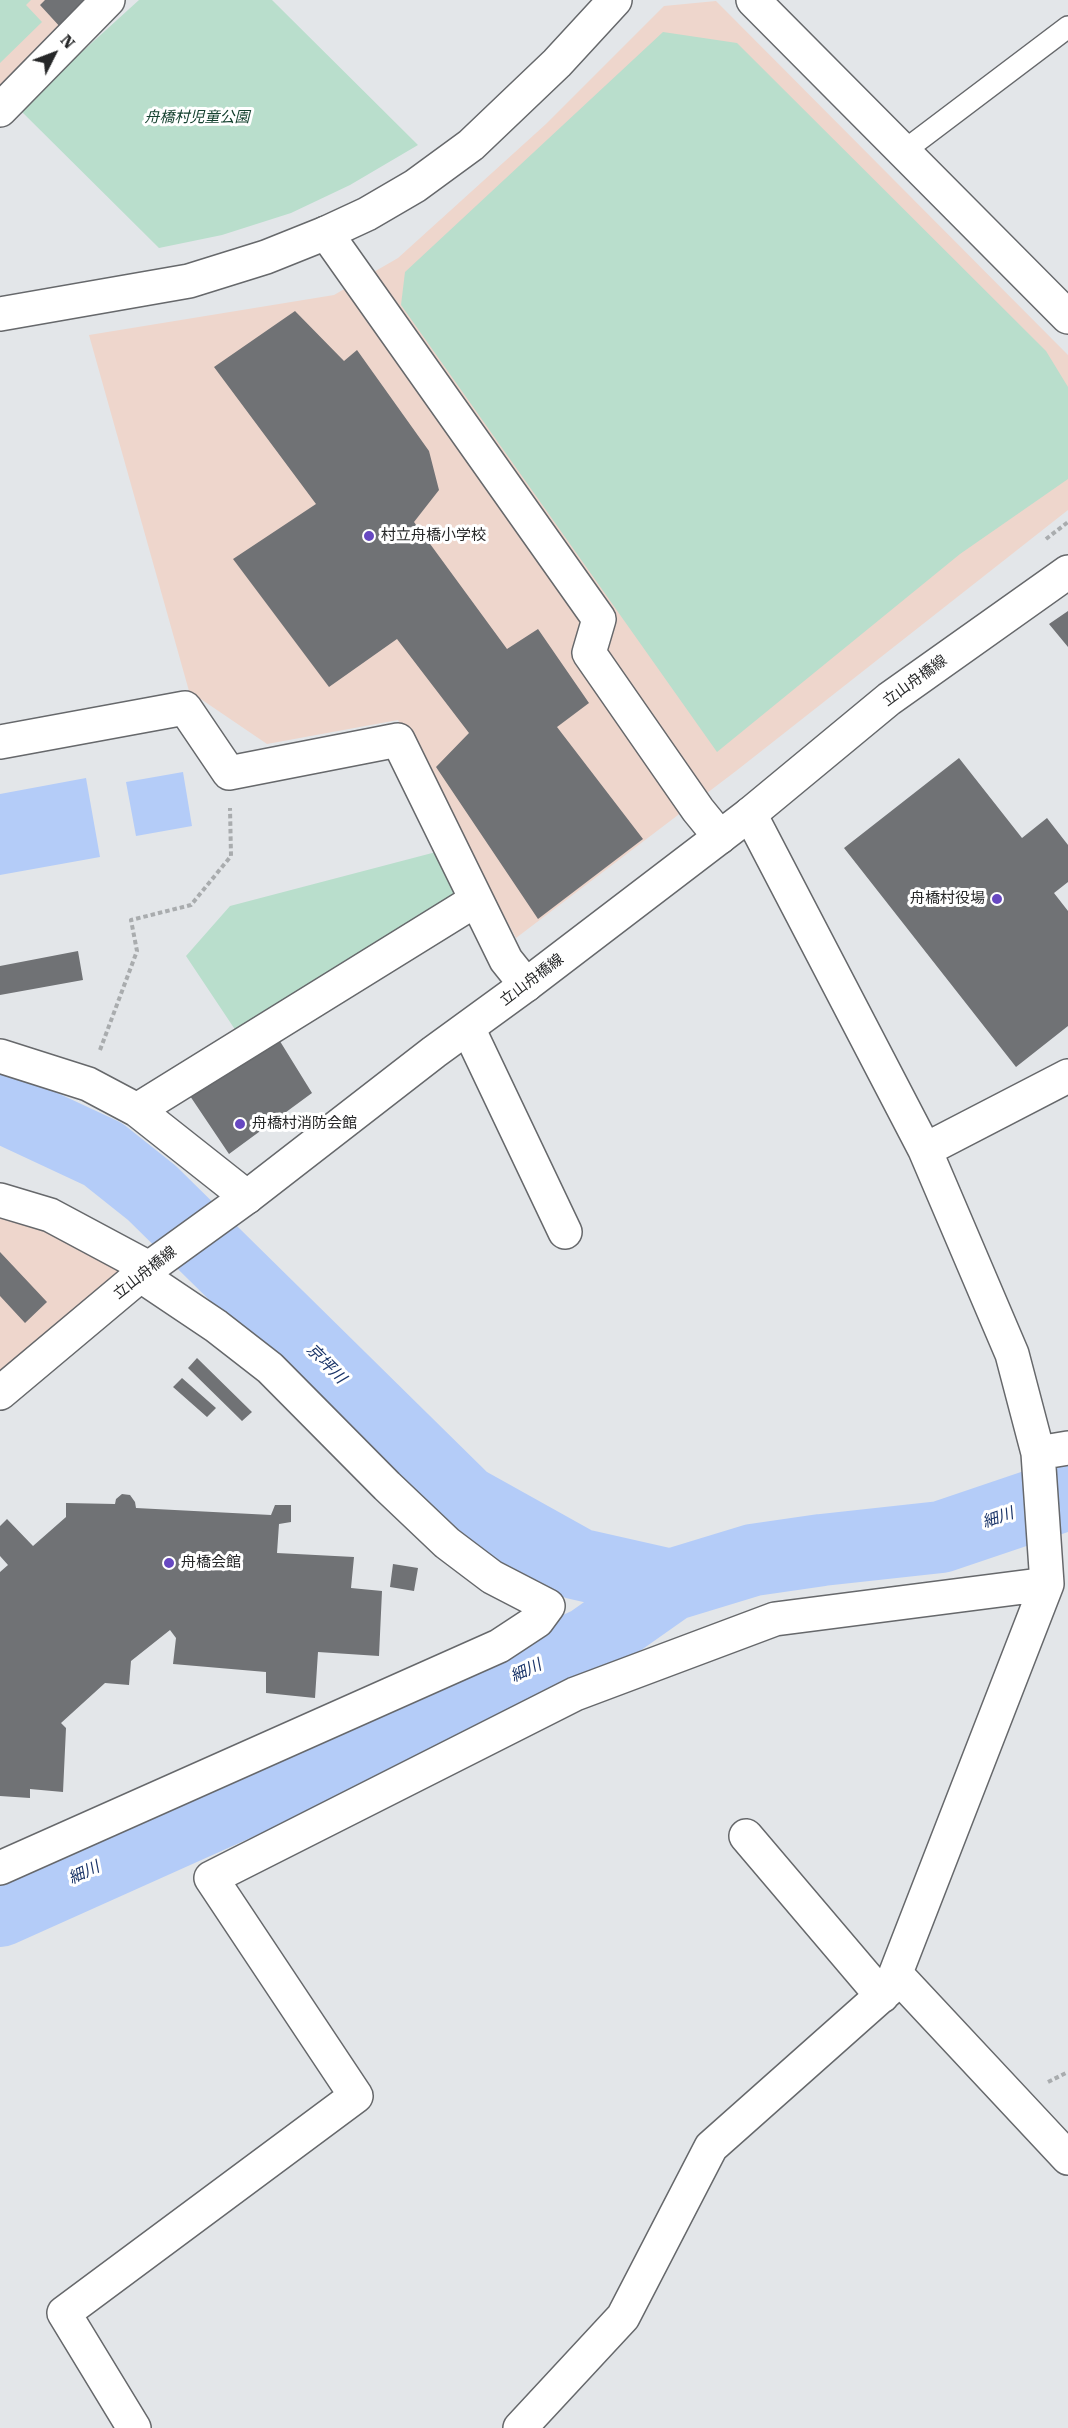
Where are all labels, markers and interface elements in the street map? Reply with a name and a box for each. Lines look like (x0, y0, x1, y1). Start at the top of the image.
north arrow (24, 24, 84, 84)
text: N (57, 31, 79, 53)
park label: 舟橋村児童公園 (145, 109, 249, 127)
place label: 村立舟橋小学校 (381, 527, 486, 545)
marker: 村立舟橋小学校 (362, 529, 376, 543)
street label: 立山舟橋線 (879, 652, 951, 710)
place label: 舟橋村役場 (910, 890, 985, 908)
marker: 舟橋村役場 (990, 892, 1004, 906)
street label: 立山舟橋線 (497, 950, 567, 1010)
place label: 舟橋村消防会館 (252, 1115, 357, 1133)
marker: 舟橋村消防会館 (233, 1117, 247, 1131)
street label: 立山舟橋線 (110, 1243, 180, 1303)
water label: 京坪川 (302, 1340, 350, 1388)
water label: 細川 (980, 1504, 1016, 1532)
place label: 舟橋会館 (181, 1554, 241, 1572)
marker: 舟橋会館 (162, 1556, 176, 1570)
water label: 細川 (507, 1656, 545, 1686)
water label: 細川 (65, 1858, 103, 1888)

